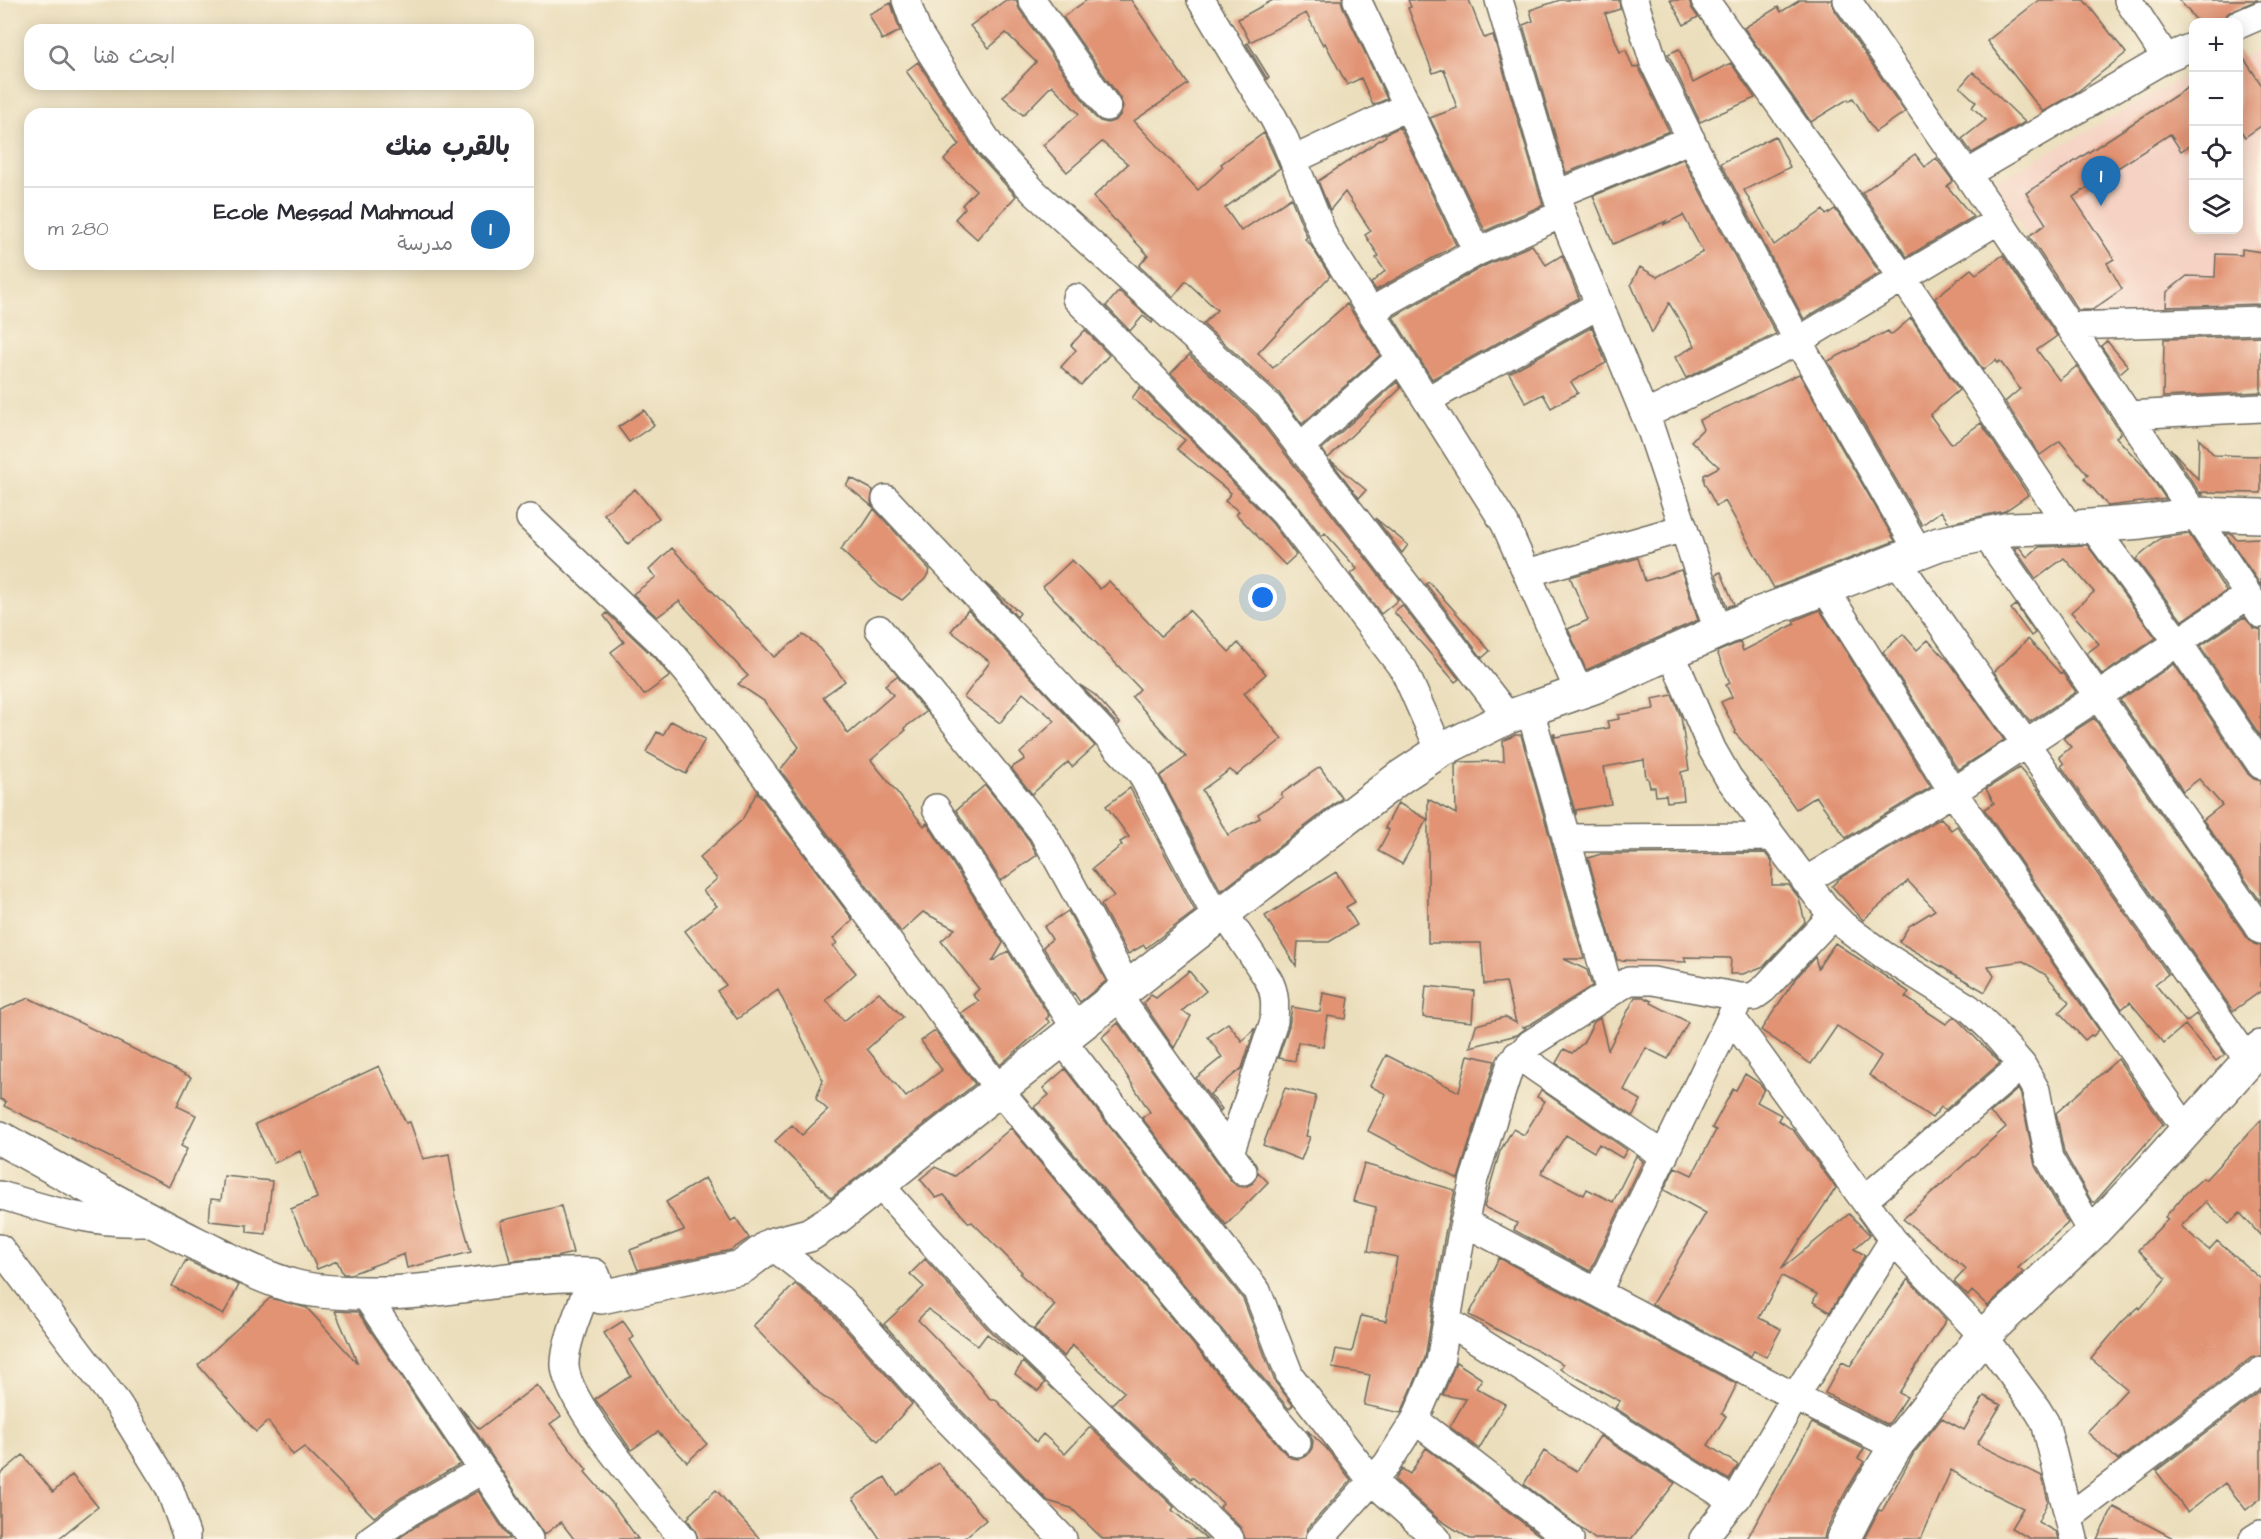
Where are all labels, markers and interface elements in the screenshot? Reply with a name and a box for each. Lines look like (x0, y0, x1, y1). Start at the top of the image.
map controls (2189, 18, 2243, 234)
button: + (2189, 18, 2243, 72)
search box (24, 24, 534, 90)
icon: search (45, 41, 78, 74)
text: ابحث هنا (93, 41, 175, 72)
button: − (2189, 72, 2243, 126)
button: locate (2189, 126, 2243, 180)
text: بالقرب منك (386, 129, 510, 165)
pin: 1 (2082, 156, 2120, 206)
button: layers (2189, 180, 2243, 234)
text: Ecole Messad Mahmoud (214, 197, 453, 228)
text: 280 m (48, 215, 109, 243)
text: 1 (489, 215, 492, 243)
text: مدرسة (397, 230, 453, 258)
your location (1248, 583, 1277, 612)

